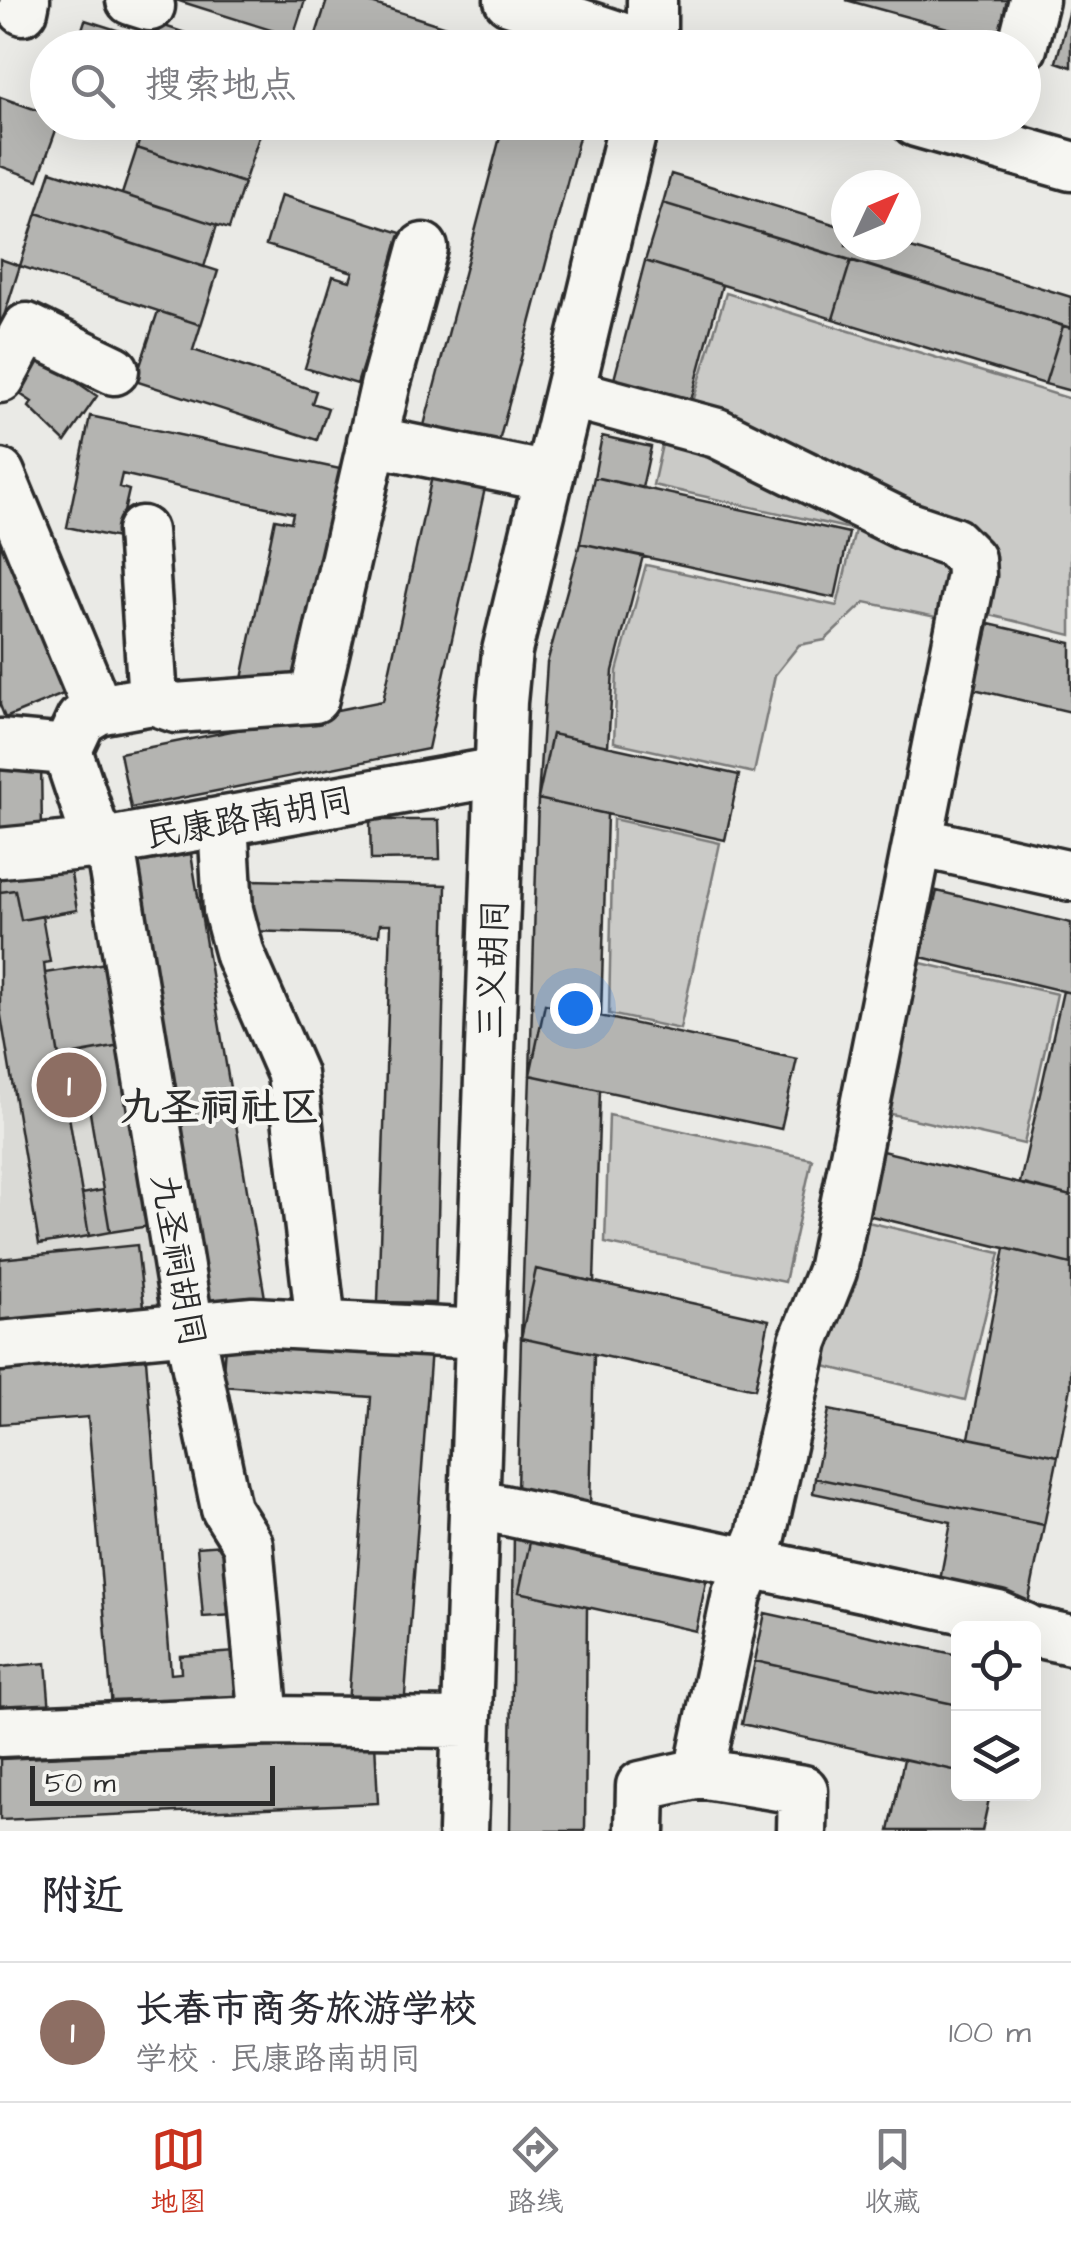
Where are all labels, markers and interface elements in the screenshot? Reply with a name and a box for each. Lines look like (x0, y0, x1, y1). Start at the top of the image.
search box (30, 30, 1041, 140)
icon: search (65, 58, 120, 113)
text: 搜索地点 (145, 60, 297, 112)
north arrow (831, 170, 921, 260)
street label: 民康路南胡同 (142, 776, 357, 861)
street label: 三义胡同 (467, 898, 520, 1040)
your location (550, 983, 601, 1034)
pin: 1 (36, 1048, 102, 1122)
district label: 九圣祠社区 (120, 1081, 320, 1136)
street label: 九圣祠胡同 (138, 1170, 217, 1351)
map controls (951, 1621, 1041, 1801)
button: locate (951, 1621, 1041, 1711)
button: layers (951, 1711, 1041, 1801)
scale bar (30, 1761, 275, 1806)
text: 50 m (45, 1764, 116, 1803)
text: 附近 (40, 1868, 124, 1926)
text: 长春市商务旅游学校 (135, 1984, 477, 2036)
text: 1 (70, 2010, 75, 2055)
text: 100 m (949, 2010, 1031, 2055)
text: 学校 · 民康路南胡同 (135, 2037, 421, 2082)
tab: 地图 (150, 2122, 207, 2222)
tab: 路线 (507, 2122, 564, 2222)
tab: 收藏 (864, 2122, 921, 2222)

